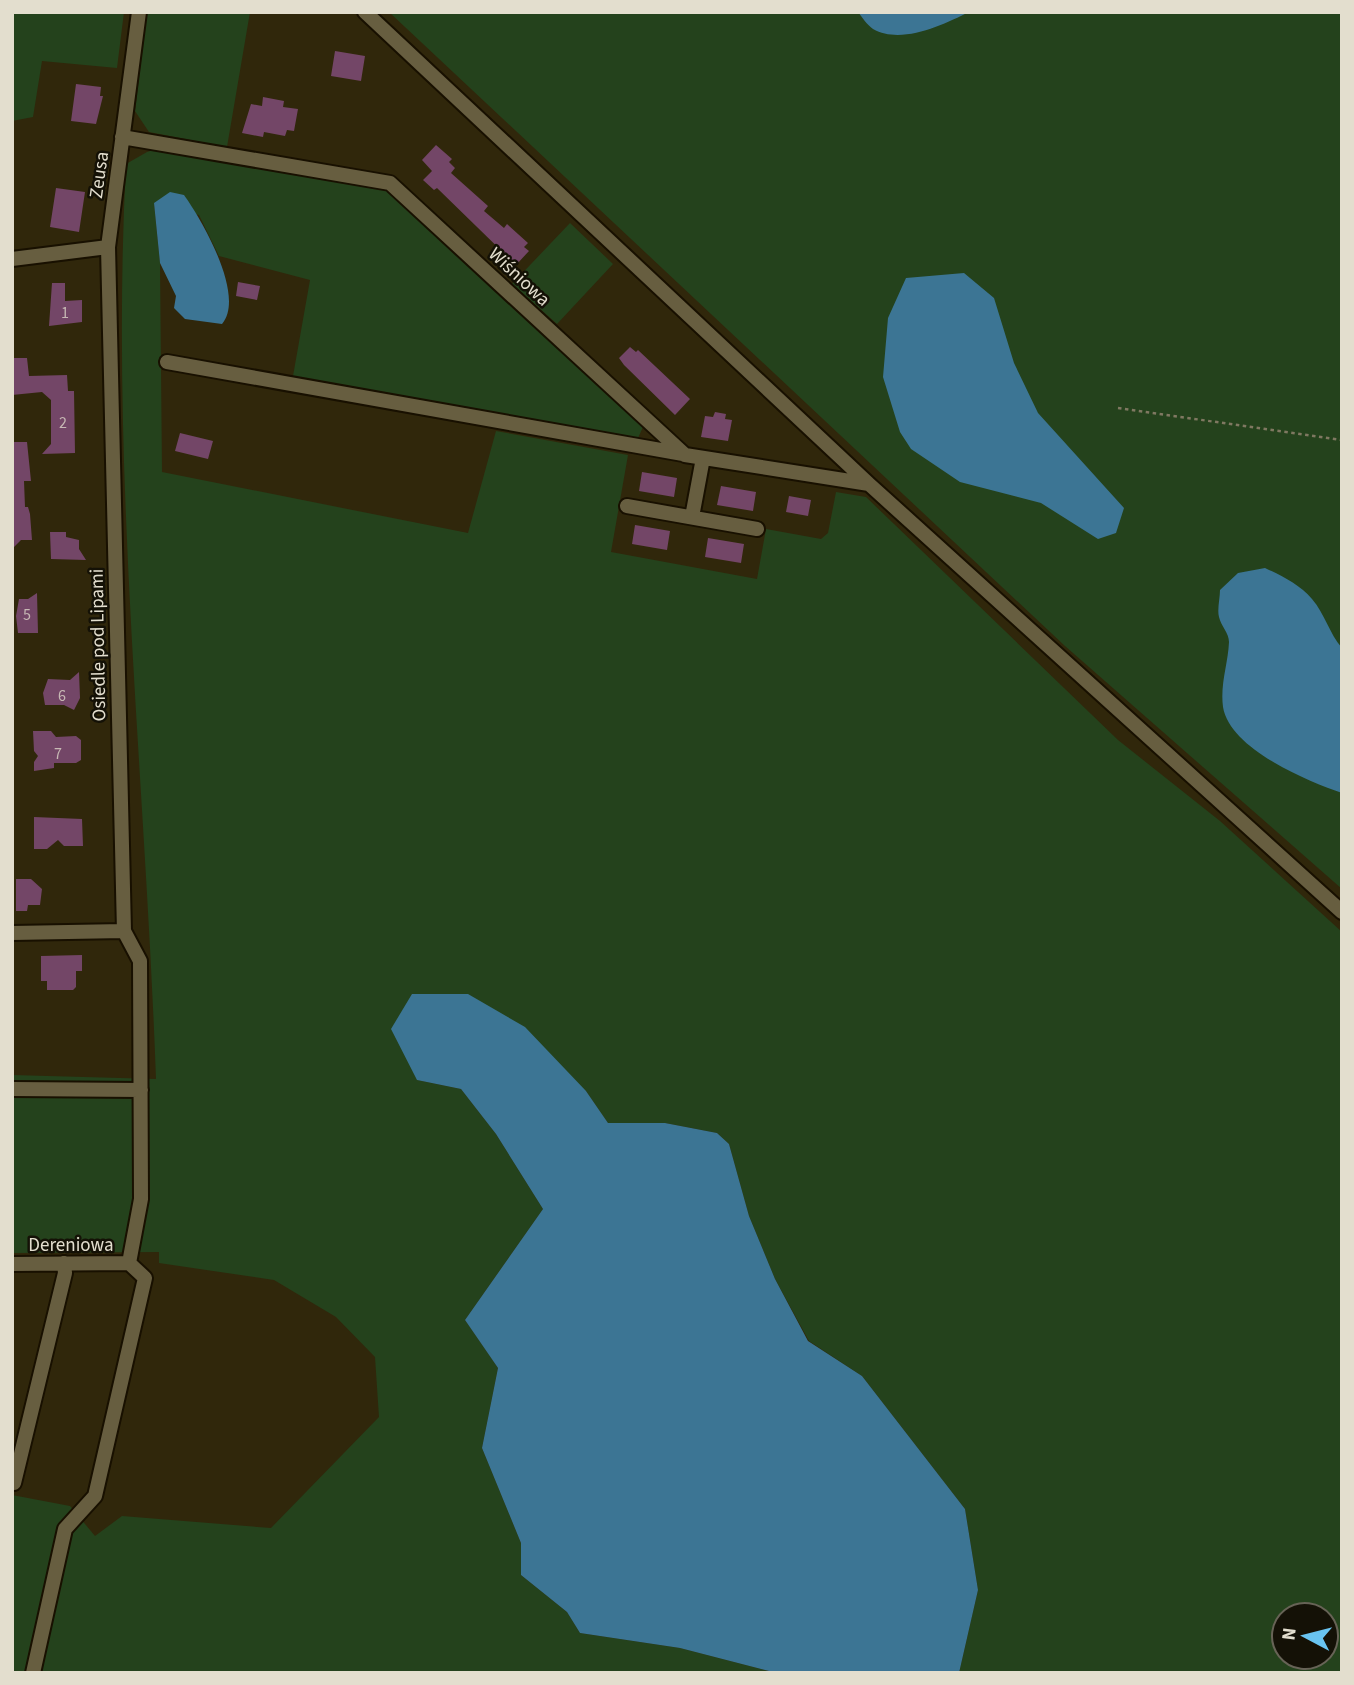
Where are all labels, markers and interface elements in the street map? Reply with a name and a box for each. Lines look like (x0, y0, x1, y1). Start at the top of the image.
street label: Zeusa (83, 150, 116, 200)
street label: Wiśniowa (482, 241, 556, 313)
house number: 1 (61, 302, 69, 324)
house number: 2 (59, 412, 67, 434)
street label: Osiedle pod Lipami (84, 568, 113, 722)
house number: 5 (23, 604, 31, 626)
house number: 6 (58, 685, 66, 707)
house number: 7 (54, 743, 62, 765)
street label: Dereniowa (28, 1232, 114, 1259)
north arrow (1270, 1601, 1340, 1671)
text: N (1275, 1626, 1304, 1642)

